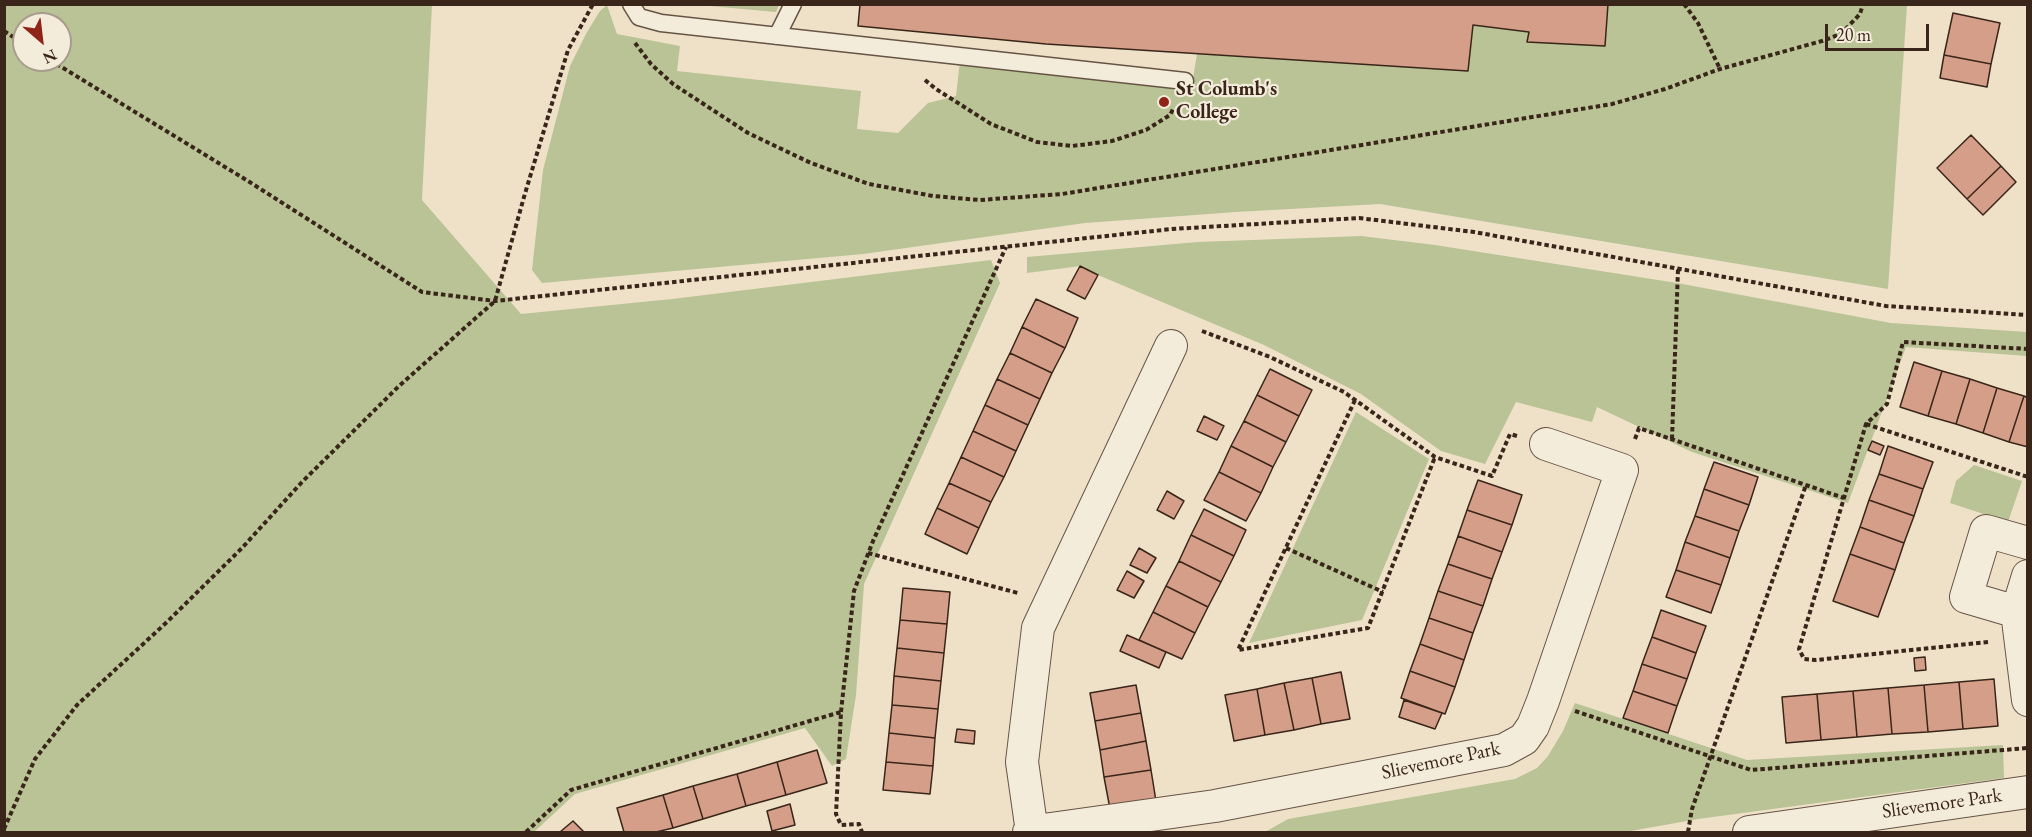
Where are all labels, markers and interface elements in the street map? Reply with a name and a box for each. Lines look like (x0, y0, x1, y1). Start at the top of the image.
north arrow (12, 12, 72, 72)
scale bar (1828, 12, 1932, 50)
text: 20 m (1836, 23, 1871, 46)
text: N (39, 44, 60, 69)
place label: St Columb's College (1176, 78, 1277, 125)
marker: St Columb's College (1157, 95, 1171, 109)
street label: Slievemore Park (1379, 737, 1503, 785)
street label: Slievemore Park (1880, 784, 2004, 824)

